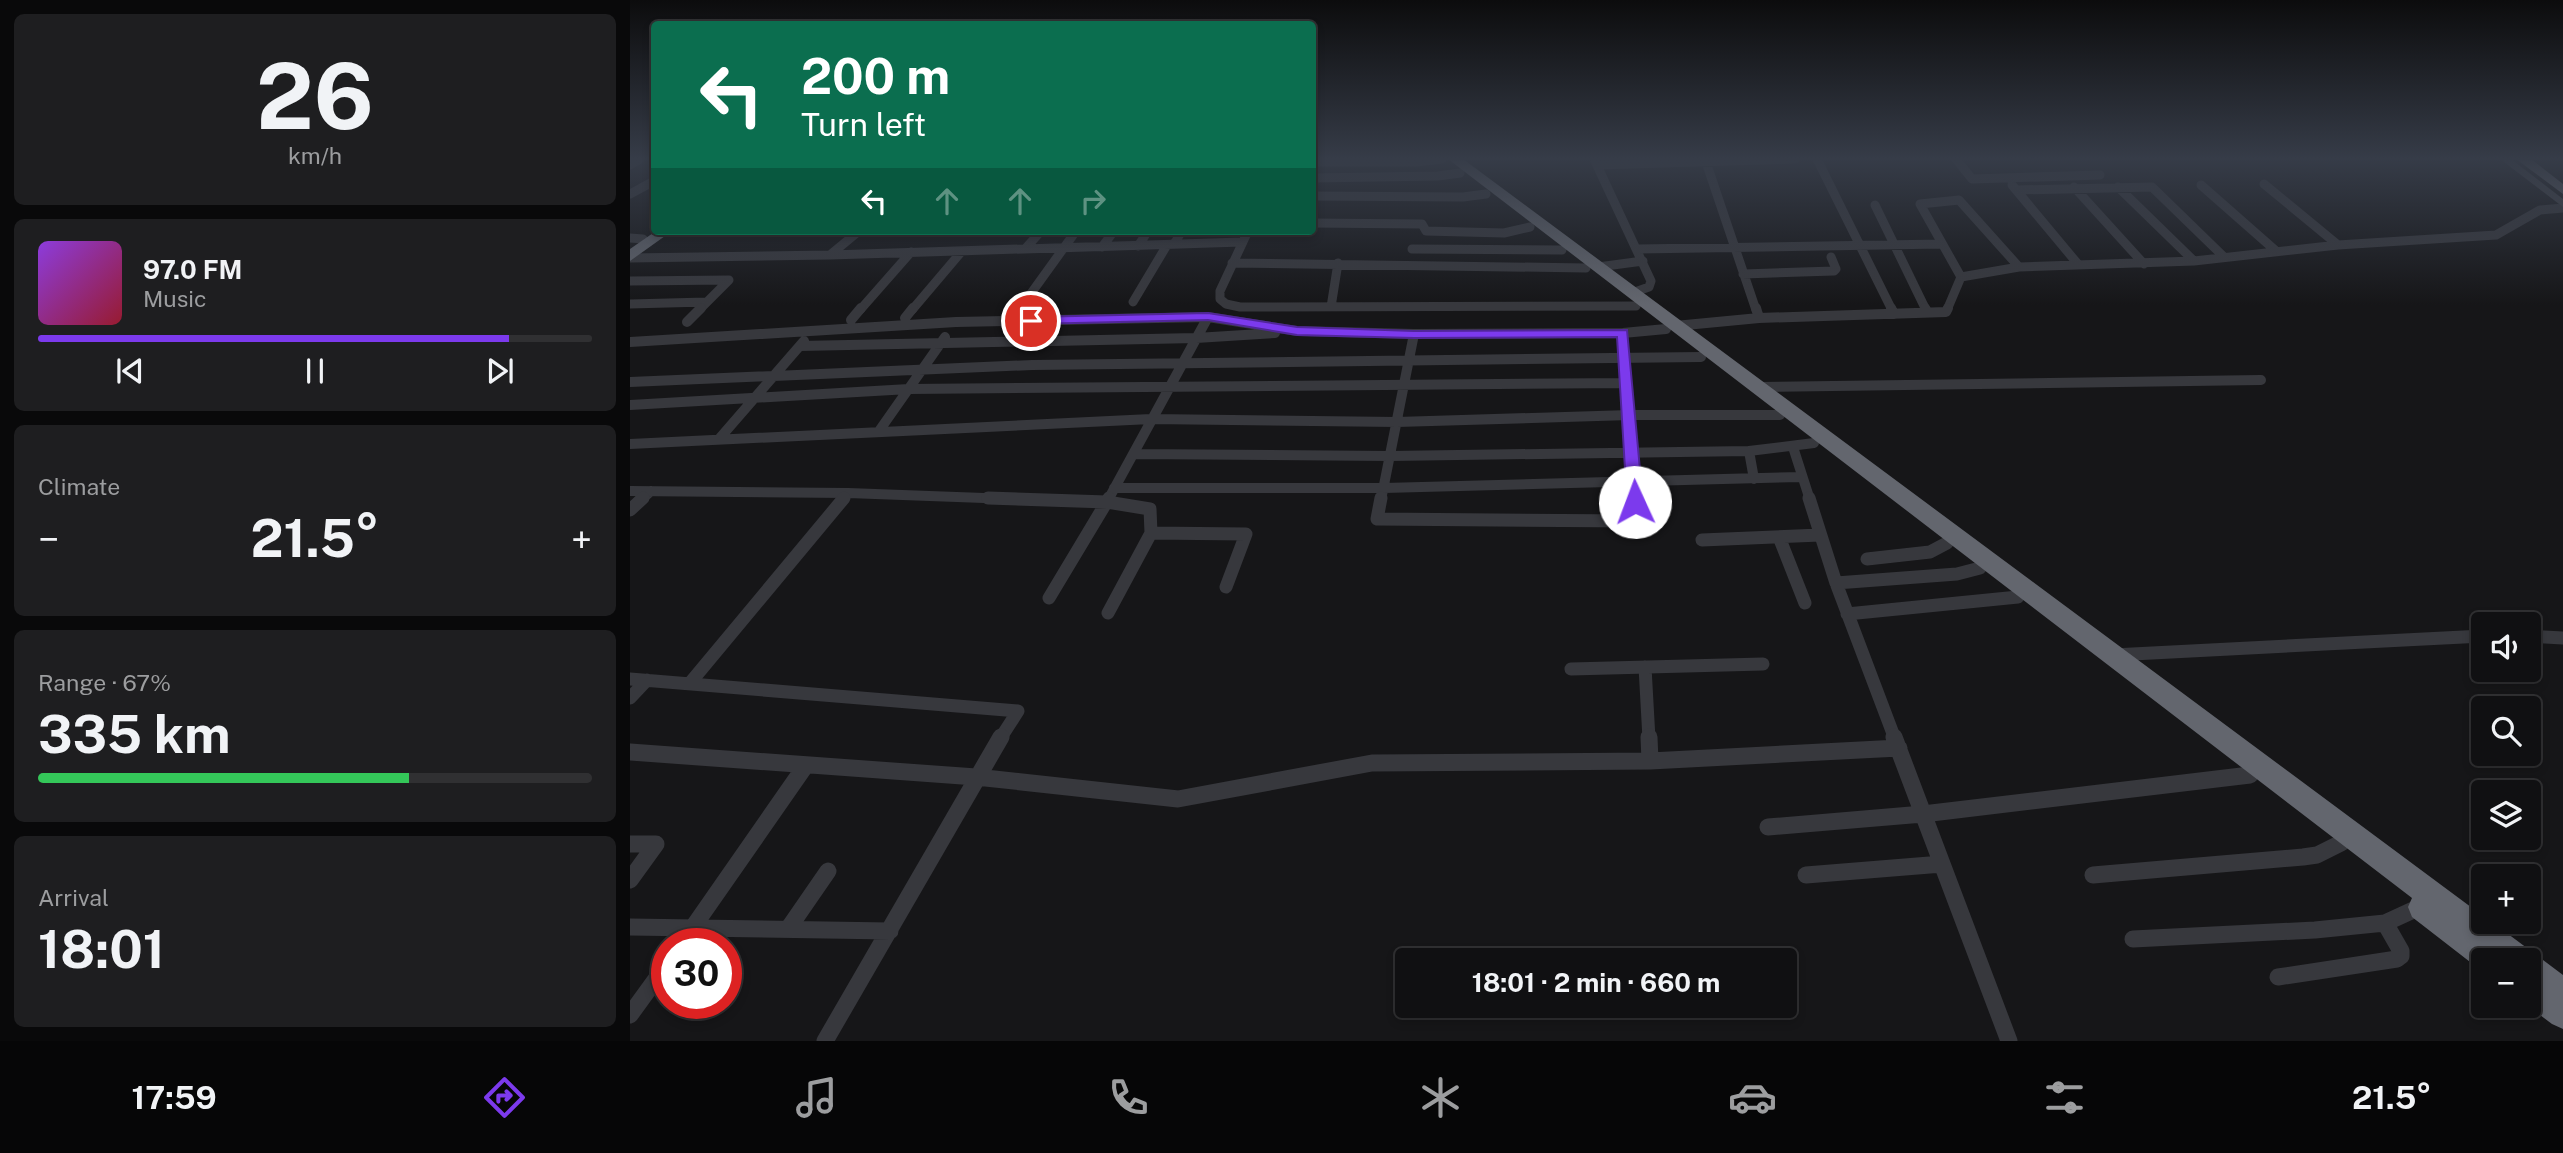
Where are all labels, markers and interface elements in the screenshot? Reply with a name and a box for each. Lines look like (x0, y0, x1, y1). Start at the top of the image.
text: 26 (256, 43, 374, 149)
text: 200 m (801, 47, 950, 105)
icon: left (686, 49, 777, 140)
text: Turn left (801, 106, 926, 143)
text: km/h (288, 142, 342, 169)
icon: left (855, 182, 893, 220)
icon: ahead (928, 182, 966, 220)
icon: ahead (1001, 182, 1039, 220)
icon: right (1074, 182, 1112, 220)
text: 97.0 FM (143, 254, 242, 285)
text: Music (143, 285, 207, 312)
pin (1001, 291, 1061, 351)
icon: arrive (1012, 302, 1050, 340)
icon: previous (111, 352, 149, 390)
icon: pause (296, 352, 334, 390)
icon: next (481, 352, 519, 390)
position arrow (1598, 465, 1672, 539)
text: Climate (38, 473, 120, 500)
text: 21.5° (250, 508, 380, 569)
text: − (38, 517, 59, 562)
text: + (571, 517, 592, 562)
map controls (2471, 612, 2541, 1018)
button: sound (2471, 612, 2541, 682)
text: Range · 67% (38, 669, 171, 696)
button: search (2471, 696, 2541, 766)
text: 335 km (38, 704, 231, 765)
button: layers (2471, 780, 2541, 850)
button: + (2471, 864, 2541, 934)
text: Arrival (38, 884, 109, 911)
text: 18:01 (38, 919, 165, 980)
speed limit sign: 30 (651, 928, 742, 1019)
button: − (2471, 948, 2541, 1018)
text: 18:01 · 2 min · 660 m (1472, 967, 1720, 998)
icon: directions (480, 1073, 529, 1122)
icon: music (792, 1073, 841, 1122)
icon: phone (1104, 1073, 1153, 1122)
icon: climate (1416, 1073, 1465, 1122)
icon: car (1728, 1073, 1777, 1122)
icon: filters (2040, 1073, 2089, 1122)
text: 17:59 (132, 1079, 217, 1116)
text: 21.5° (2352, 1079, 2431, 1116)

